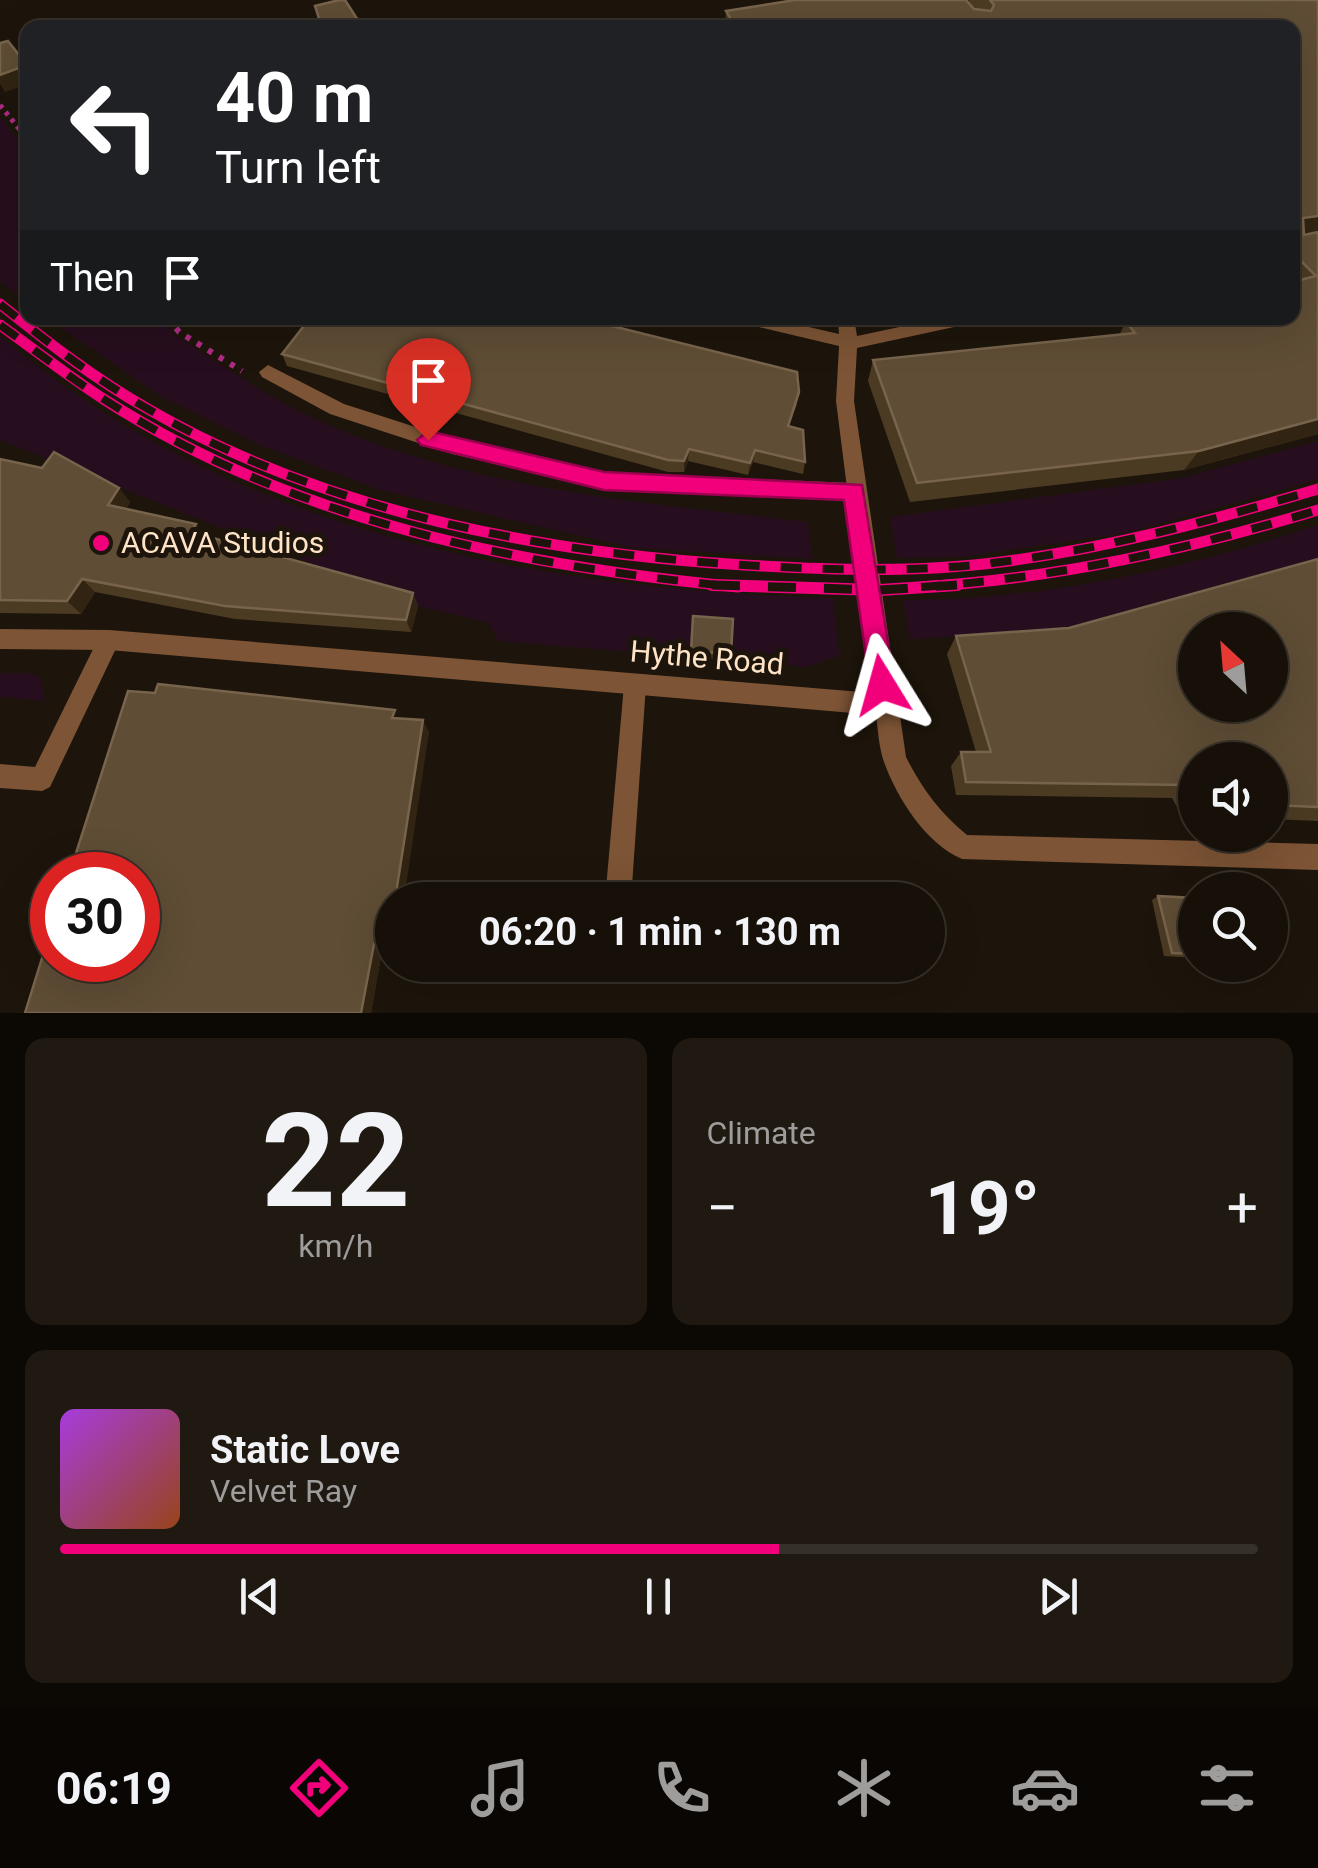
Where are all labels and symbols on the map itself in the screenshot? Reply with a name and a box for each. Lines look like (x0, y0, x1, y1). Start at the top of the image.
pin (386, 338, 471, 441)
place label: ACAVA Studios (121, 525, 324, 560)
marker: ACAVA Studios (90, 532, 112, 554)
north arrow (1178, 612, 1288, 722)
street label: Hythe Road (629, 633, 785, 682)
position arrow (830, 633, 934, 737)
speed limit sign: 30 (30, 852, 160, 982)

